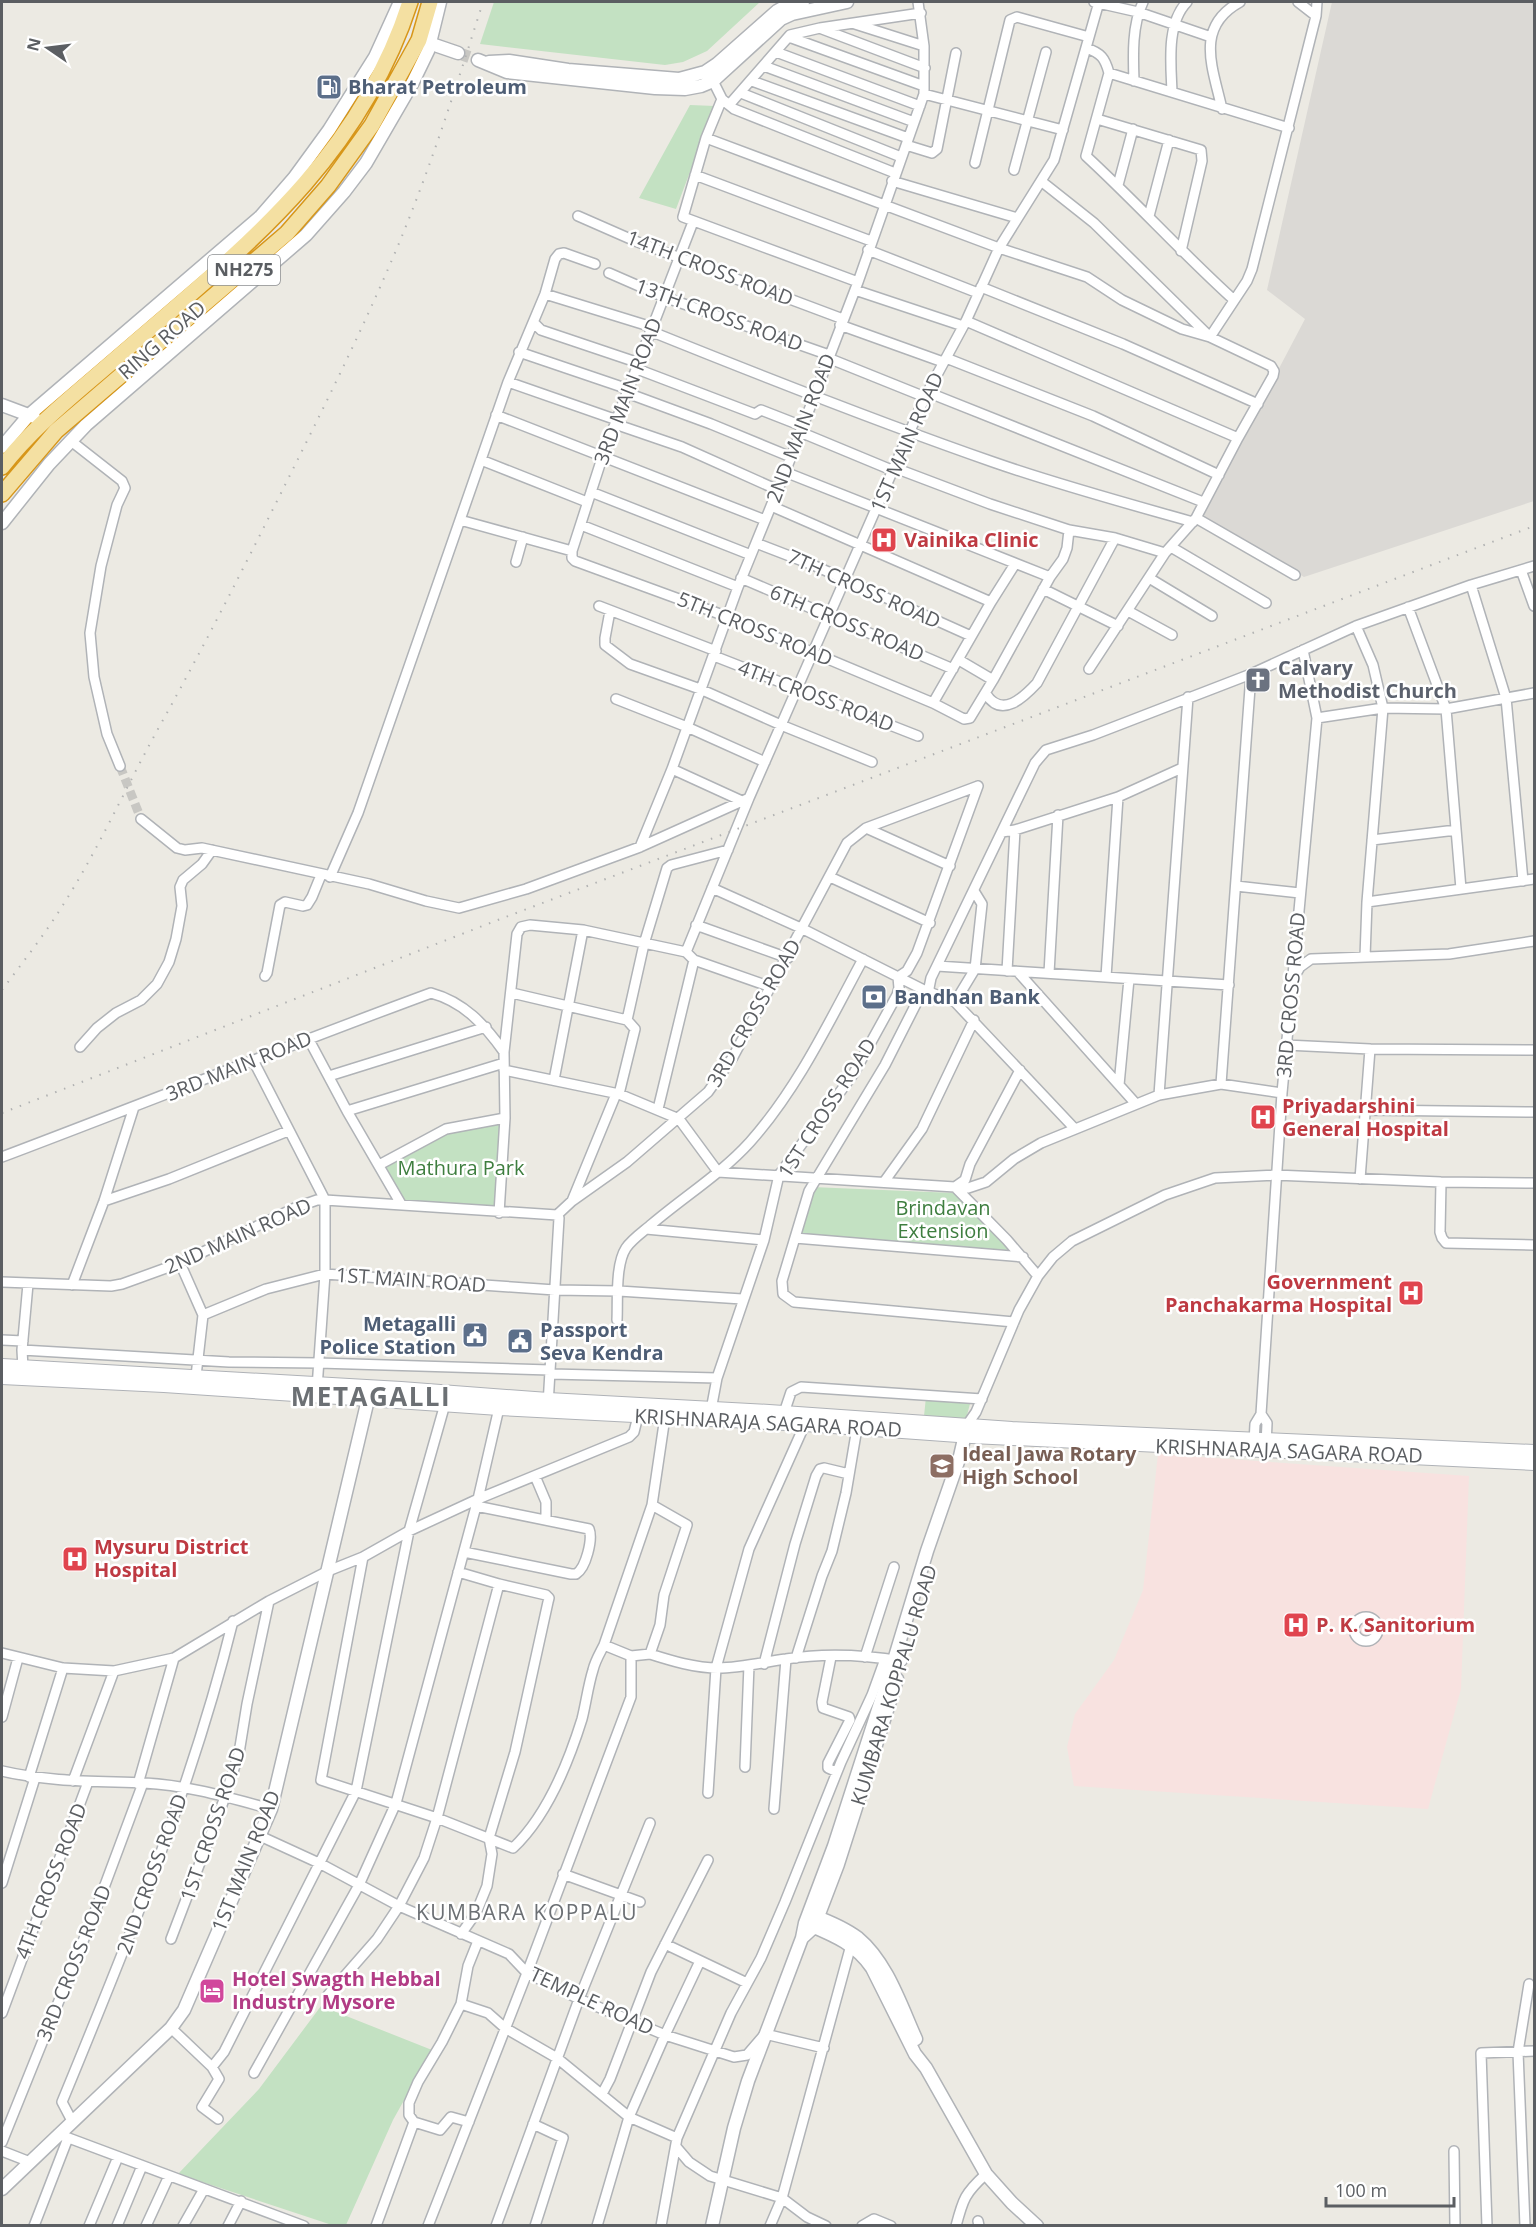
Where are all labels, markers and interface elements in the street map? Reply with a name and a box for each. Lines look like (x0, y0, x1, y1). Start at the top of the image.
north arrow (18, 18, 78, 78)
text: N (21, 35, 46, 53)
fuel station icon: Bharat Petroleum (314, 72, 344, 102)
place label: Bharat Petroleum (348, 73, 527, 100)
street label: 14TH CROSS ROAD (623, 223, 797, 312)
road number: NH275 (208, 255, 280, 285)
street label: 13TH CROSS ROAD (632, 272, 807, 357)
street label: RING ROAD (112, 294, 211, 385)
street label: 3RD MAIN ROAD (587, 314, 668, 468)
street label: 2ND MAIN ROAD (760, 349, 841, 506)
street label: 1ST MAIN ROAD (864, 368, 949, 516)
hospital icon: Vainika Clinic (869, 525, 899, 555)
place label: Vainika Clinic (904, 526, 1039, 553)
street label: 7TH CROSS ROAD (783, 543, 945, 634)
street label: 6TH CROSS ROAD (766, 578, 928, 667)
street label: 5TH CROSS ROAD (674, 585, 837, 672)
street label: 4TH CROSS ROAD (734, 653, 898, 738)
place label: Calvary Methodist Church (1278, 654, 1457, 704)
church icon: Calvary Methodist Church (1243, 665, 1273, 695)
street label: 3RD CROSS ROAD (1270, 911, 1311, 1079)
street label: 3RD CROSS ROAD (700, 934, 807, 1091)
bank icon: Bandhan Bank (859, 982, 889, 1012)
place label: Bandhan Bank (894, 983, 1041, 1010)
street label: 3RD MAIN ROAD (162, 1024, 316, 1107)
street label: 1ST CROSS ROAD (771, 1033, 882, 1183)
place label: Priyadarshini General Hospital (1282, 1092, 1449, 1142)
hospital icon: Priyadarshini General Hospital (1248, 1102, 1278, 1132)
park label: Mathura Park (397, 1154, 525, 1181)
street label: 2ND MAIN ROAD (160, 1191, 315, 1280)
park label: Brindavan Extension (895, 1194, 991, 1244)
street label: 1ST MAIN ROAD (335, 1261, 487, 1298)
place label: Government Panchakarma Hospital (1165, 1268, 1392, 1318)
hospital icon: Government Panchakarma Hospital (1396, 1278, 1426, 1308)
place label: Metagalli Police Station (319, 1310, 456, 1360)
place label: Passport Seva Kendra (540, 1316, 664, 1366)
public building icon: Metagalli Police Station (460, 1320, 490, 1350)
public building icon: Passport Seva Kendra (505, 1326, 535, 1356)
district label: METAGALLI (291, 1378, 451, 1414)
street label: KRISHNARAJA SAGARA ROAD (634, 1402, 902, 1443)
street label: KRISHNARAJA SAGARA ROAD (1155, 1432, 1423, 1469)
place label: Ideal Jawa Rotary High School (962, 1440, 1137, 1490)
school or university icon: Ideal Jawa Rotary High School (927, 1451, 957, 1481)
place label: Mysuru District Hospital (94, 1533, 249, 1583)
hospital icon: Mysuru District Hospital (60, 1544, 90, 1574)
street label: KUMBARA KOPPALU ROAD (844, 1561, 943, 1809)
hospital icon: P. K. Sanitorium (1281, 1610, 1311, 1640)
place label: P. K. Sanitorium (1316, 1611, 1475, 1638)
street label: 1ST CROSS ROAD (174, 1743, 252, 1904)
street label: 1ST MAIN ROAD (205, 1786, 286, 1935)
street label: 2ND CROSS ROAD (110, 1790, 193, 1958)
street label: 4TH CROSS ROAD (8, 1799, 93, 1963)
street label: 3RD CROSS ROAD (30, 1881, 117, 2045)
district label: KUMBARA KOPPALU (416, 1898, 638, 1926)
street label: TEMPLE ROAD (526, 1960, 659, 2041)
place label: Hotel Swagth Hebbal Industry Mysore (232, 1965, 441, 2015)
hotel icon: Hotel Swagth Hebbal Industry Mysore (197, 1976, 227, 2006)
scale bar (1326, 2170, 1454, 2208)
text: 100 m (1335, 2178, 1387, 2202)

